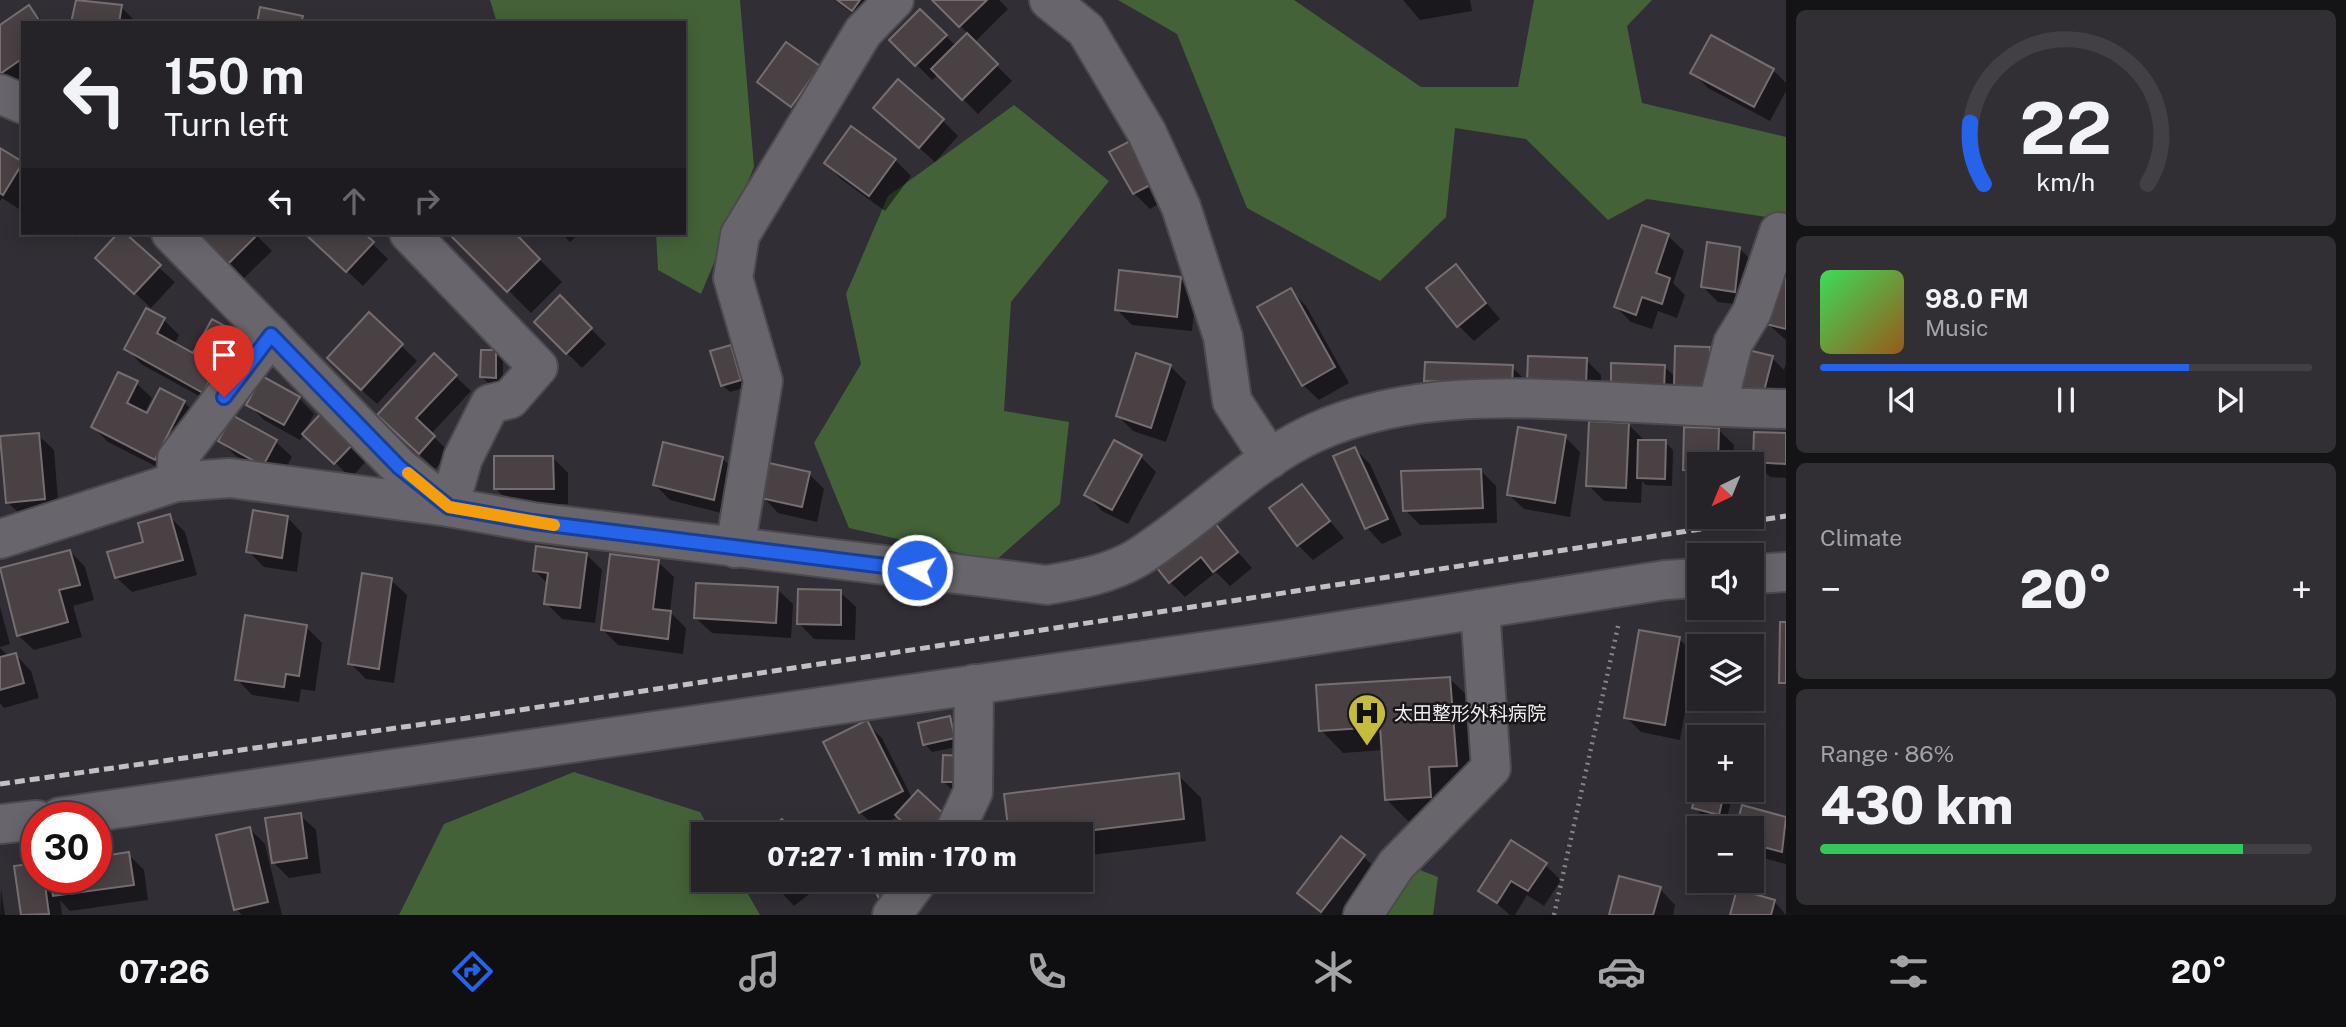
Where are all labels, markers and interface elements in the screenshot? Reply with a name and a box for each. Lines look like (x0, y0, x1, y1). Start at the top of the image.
text: 150 m (164, 47, 305, 105)
icon: left (49, 49, 140, 140)
text: 22 (2020, 86, 2112, 171)
text: Turn left (164, 106, 289, 143)
text: km/h (2037, 167, 2095, 197)
icon: left (262, 182, 300, 220)
icon: ahead (335, 182, 373, 220)
icon: right (408, 182, 446, 220)
text: 98.0 FM (1925, 283, 2029, 314)
text: Music (1925, 314, 1989, 341)
pin (194, 325, 254, 397)
icon: arrive (205, 336, 243, 374)
icon: previous (1883, 381, 1921, 419)
icon: pause (2047, 381, 2085, 419)
icon: next (2211, 381, 2249, 419)
north arrow (1687, 452, 1764, 528)
map controls (1687, 452, 1764, 893)
text: Climate (1820, 524, 1902, 551)
position arrow (880, 533, 954, 607)
button: sound (1687, 543, 1764, 620)
text: 20° (2019, 559, 2113, 620)
text: − (1820, 567, 1841, 612)
text: + (2291, 567, 2312, 612)
button: layers (1687, 634, 1764, 711)
hospital icon: 太田整形外科病院 (1346, 692, 1388, 747)
place label: 太田整形外科病院 (1394, 702, 1546, 724)
button: + (1687, 725, 1764, 802)
text: Range · 86% (1820, 740, 1954, 767)
text: 430 km (1820, 775, 2014, 836)
speed limit sign: 30 (21, 802, 112, 893)
button: − (1687, 816, 1764, 893)
text: 07:27 · 1 min · 170 m (767, 841, 1017, 872)
icon: directions (448, 947, 497, 996)
icon: music (735, 947, 784, 996)
icon: phone (1022, 947, 1071, 996)
icon: climate (1309, 947, 1358, 996)
icon: car (1597, 947, 1646, 996)
icon: filters (1884, 947, 1933, 996)
text: 07:26 (119, 953, 210, 990)
text: 20° (2171, 953, 2227, 990)

